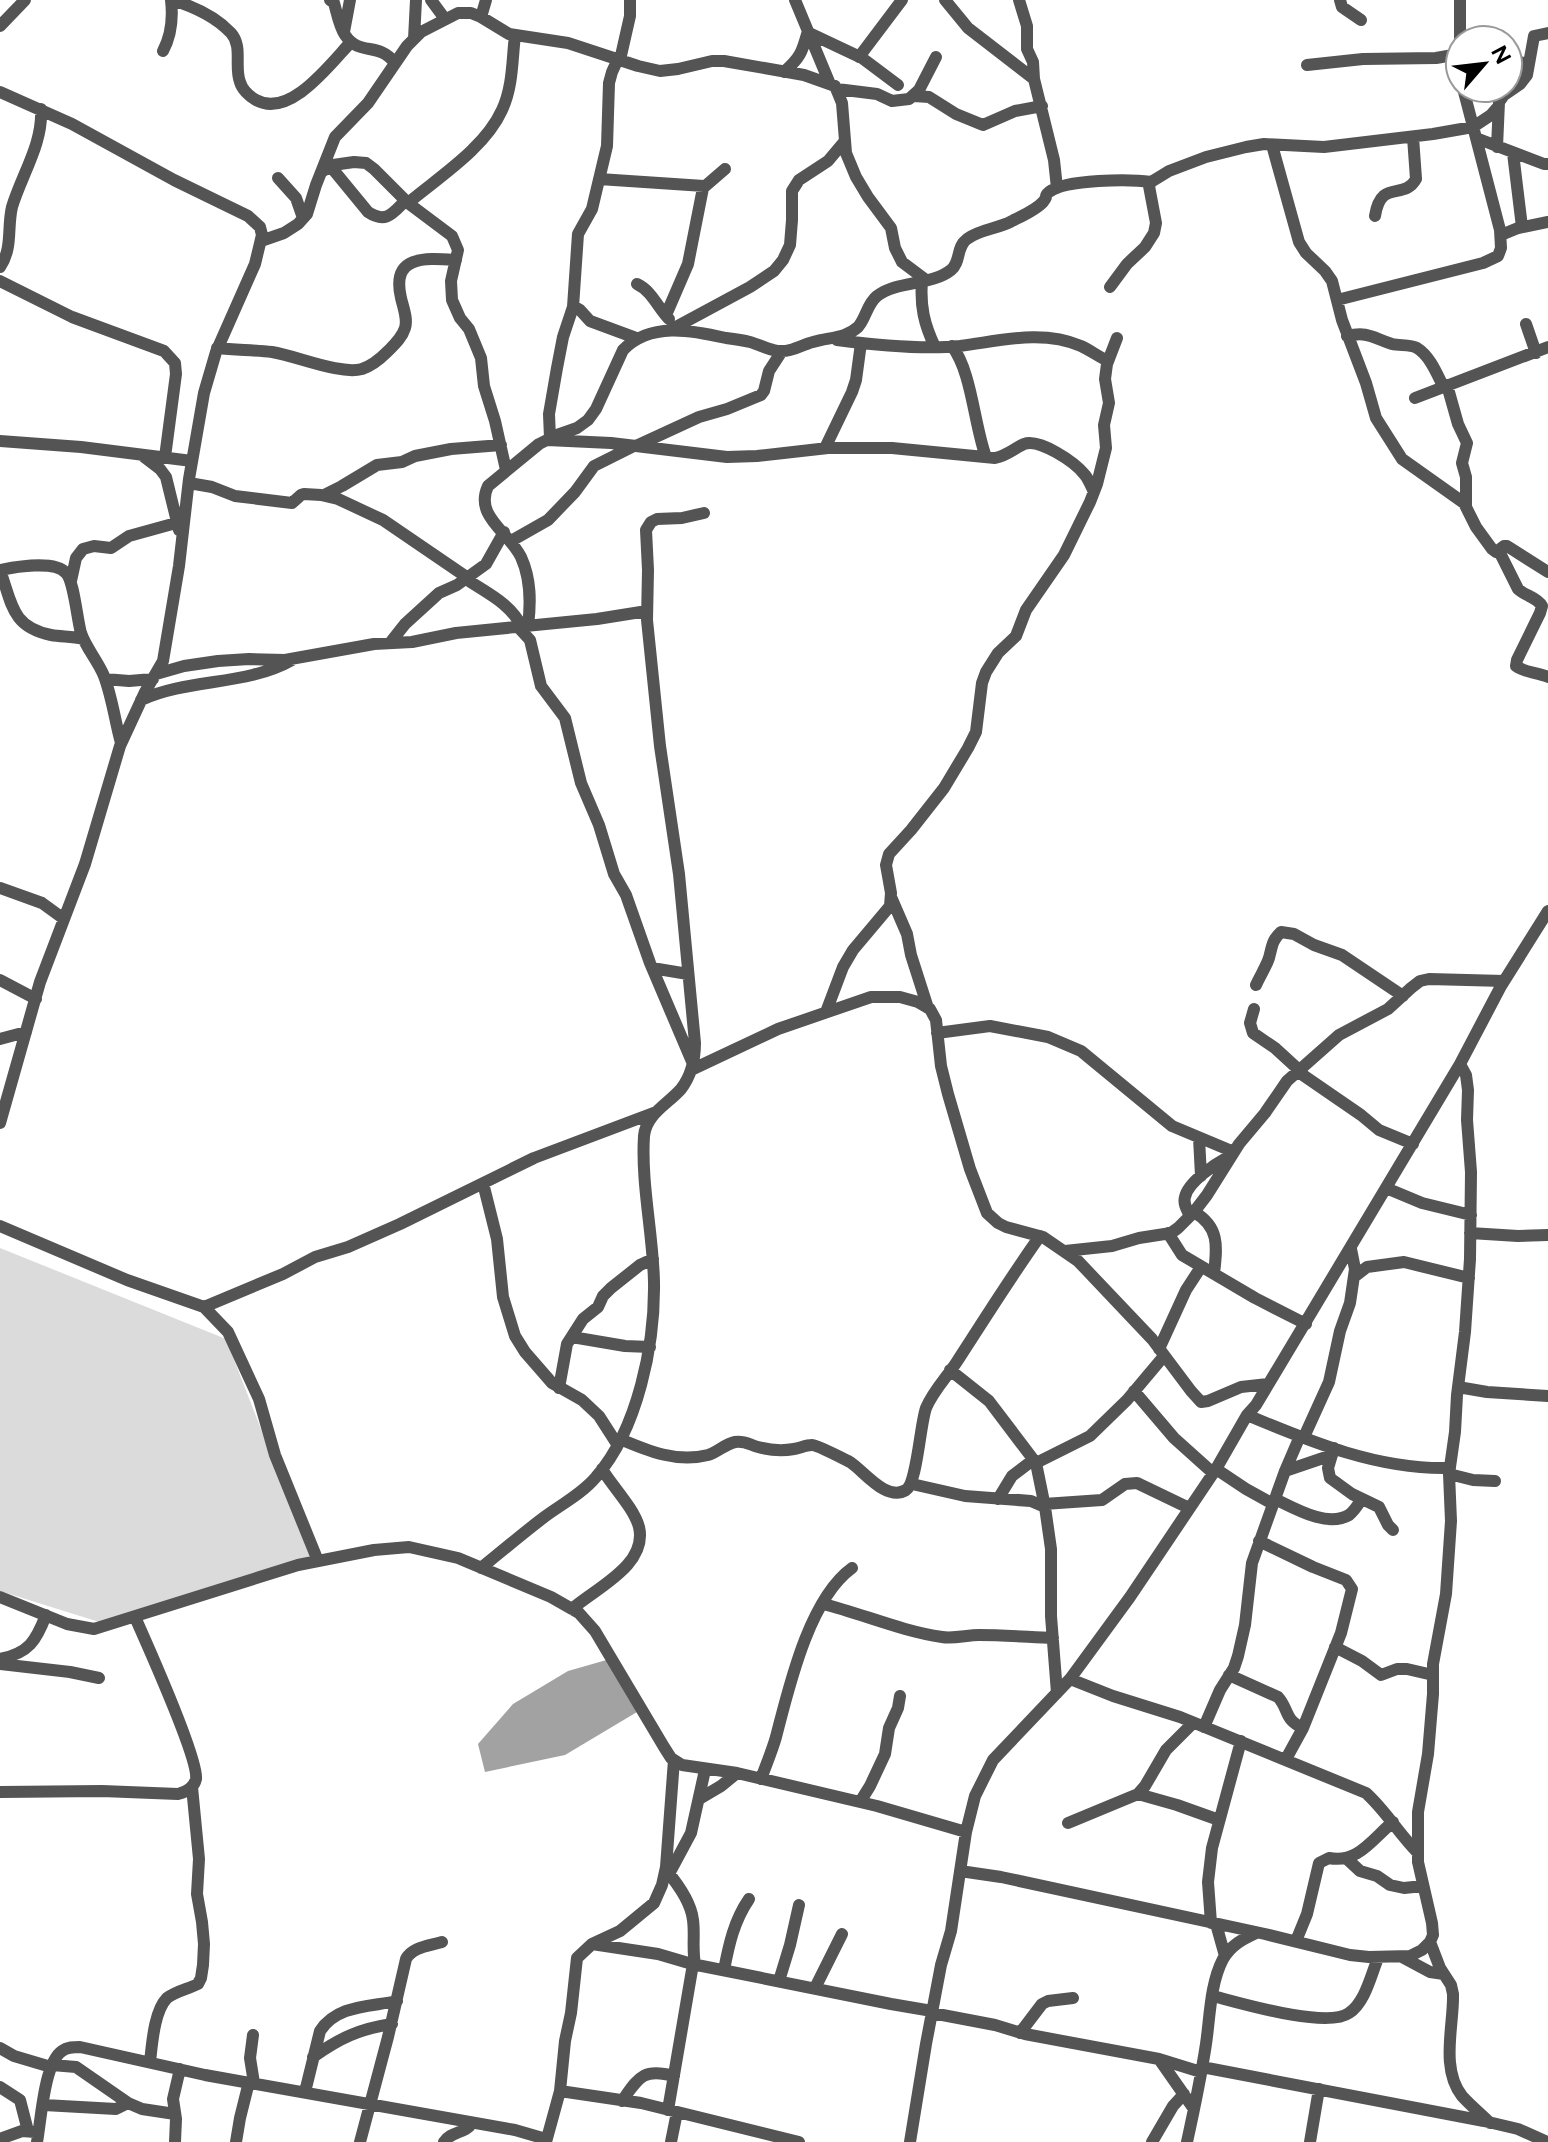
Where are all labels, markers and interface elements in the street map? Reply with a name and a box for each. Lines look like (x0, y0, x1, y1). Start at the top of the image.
north arrow (1444, 24, 1524, 104)
text: N (1485, 41, 1517, 69)

